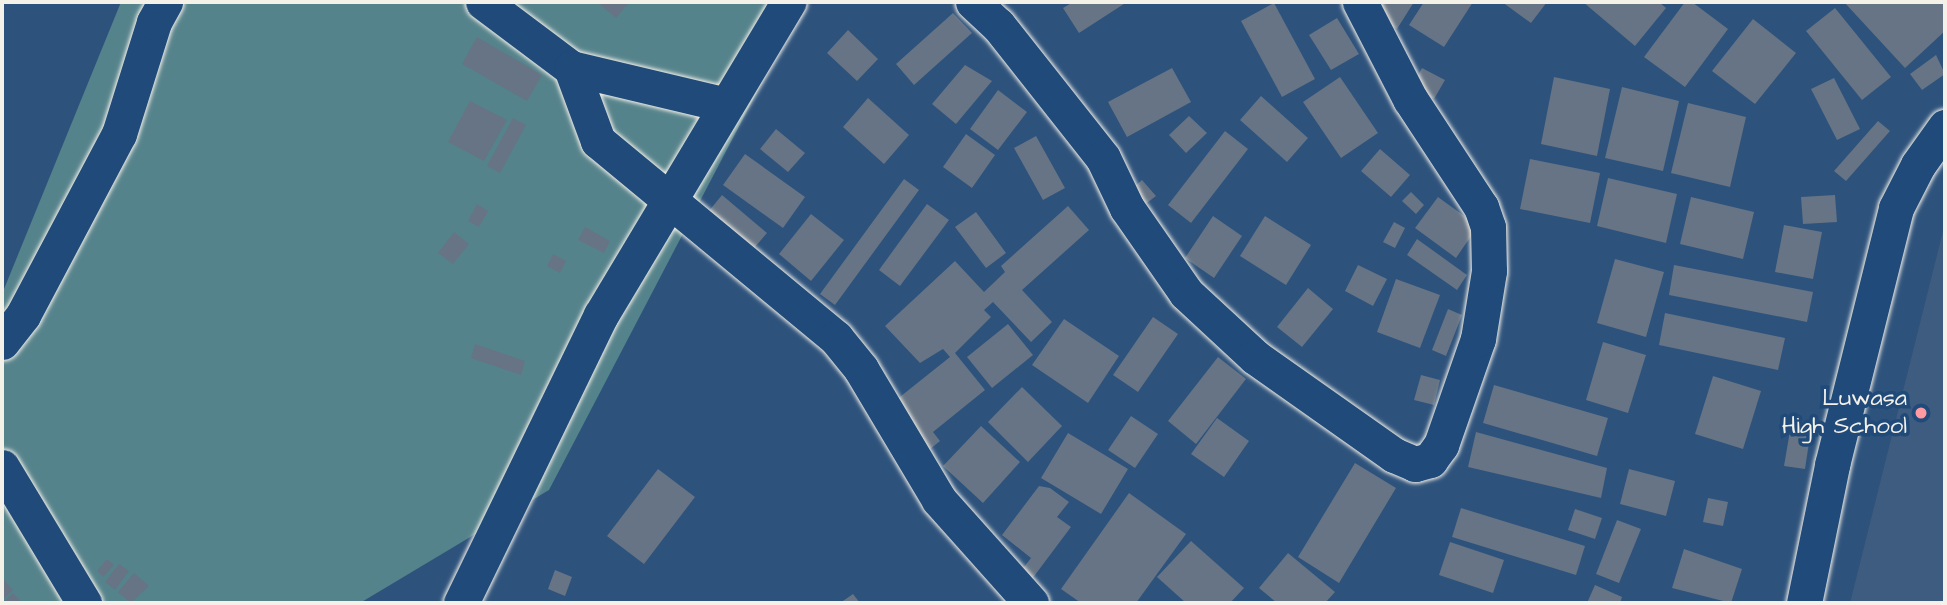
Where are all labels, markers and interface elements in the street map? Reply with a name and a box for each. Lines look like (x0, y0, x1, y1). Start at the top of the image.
place label: Luwasa High School (1782, 385, 1907, 441)
marker: Luwasa High School (1913, 405, 1929, 421)

